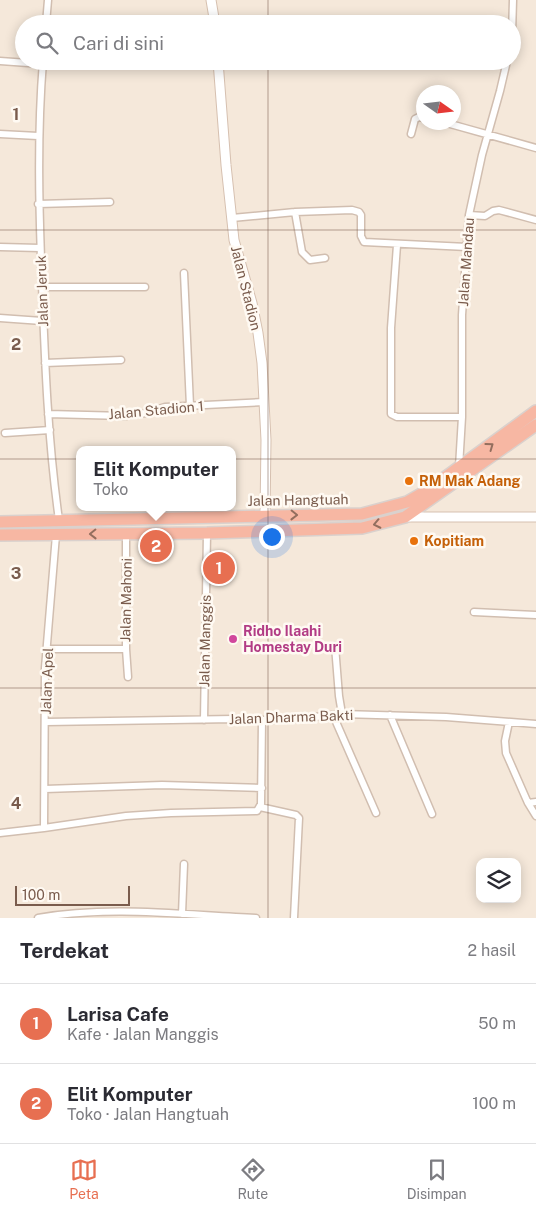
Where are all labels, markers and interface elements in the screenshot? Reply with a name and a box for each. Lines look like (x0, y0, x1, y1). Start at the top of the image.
search box (15, 15, 521, 70)
icon: search (33, 29, 61, 57)
text: Cari di sini (73, 32, 164, 54)
north arrow (416, 85, 461, 130)
text: 1 (13, 105, 19, 124)
street label: Jalan Mandau (455, 217, 477, 307)
street label: Jalan Stadion (228, 244, 264, 332)
street label: Jalan Jeruk (33, 255, 51, 327)
text: 2 (11, 335, 21, 354)
street label: Jalan Stadion 1 (108, 398, 204, 422)
one-way arrow (484, 443, 494, 452)
popup (76, 446, 236, 511)
text: Elit Komputer (93, 458, 219, 480)
place label: RM Mak Adang (419, 473, 520, 489)
marker: RM Mak Adang (403, 475, 415, 487)
text: Toko (93, 480, 128, 499)
street label: Jalan Hangtuah (247, 491, 349, 509)
one-way arrow (290, 510, 298, 521)
one-way arrow (373, 518, 382, 529)
your location (259, 524, 285, 550)
pin: 2 (140, 527, 172, 565)
one-way arrow (88, 529, 96, 539)
place label: Kopitiam (424, 533, 484, 549)
marker: Kopitiam (408, 535, 420, 547)
pin: 1 (203, 549, 235, 587)
street label: Jalan Mahoni (117, 558, 135, 642)
text: 3 (11, 564, 21, 583)
street label: Jalan Manggis (196, 595, 214, 687)
place label: Ridho Ilaahi Homestay Duri (243, 623, 342, 655)
marker: Ridho Ilaahi Homestay Duri (227, 633, 239, 645)
street label: Jalan Apel (38, 647, 56, 715)
street label: Jalan Dharma Bakti (229, 707, 353, 727)
text: 4 (11, 794, 22, 813)
map controls (476, 858, 521, 903)
button: layers (476, 858, 521, 903)
scale bar (15, 883, 130, 906)
text: 100 m (22, 887, 60, 903)
text: Terdekat (20, 938, 109, 963)
text: 2 hasil (468, 941, 516, 960)
text: Larisa Cafe (67, 1003, 169, 1025)
text: 1 (33, 1014, 39, 1033)
text: 50 m (478, 1014, 516, 1033)
text: Kafe · Jalan Manggis (67, 1025, 219, 1044)
text: Elit Komputer (67, 1083, 192, 1105)
text: 2 (31, 1094, 41, 1113)
text: 100 m (472, 1094, 516, 1113)
text: Toko · Jalan Hangtuah (67, 1105, 229, 1124)
tab: Peta (69, 1156, 99, 1202)
tab: Rute (237, 1156, 268, 1202)
tab: Disimpan (407, 1156, 467, 1202)

